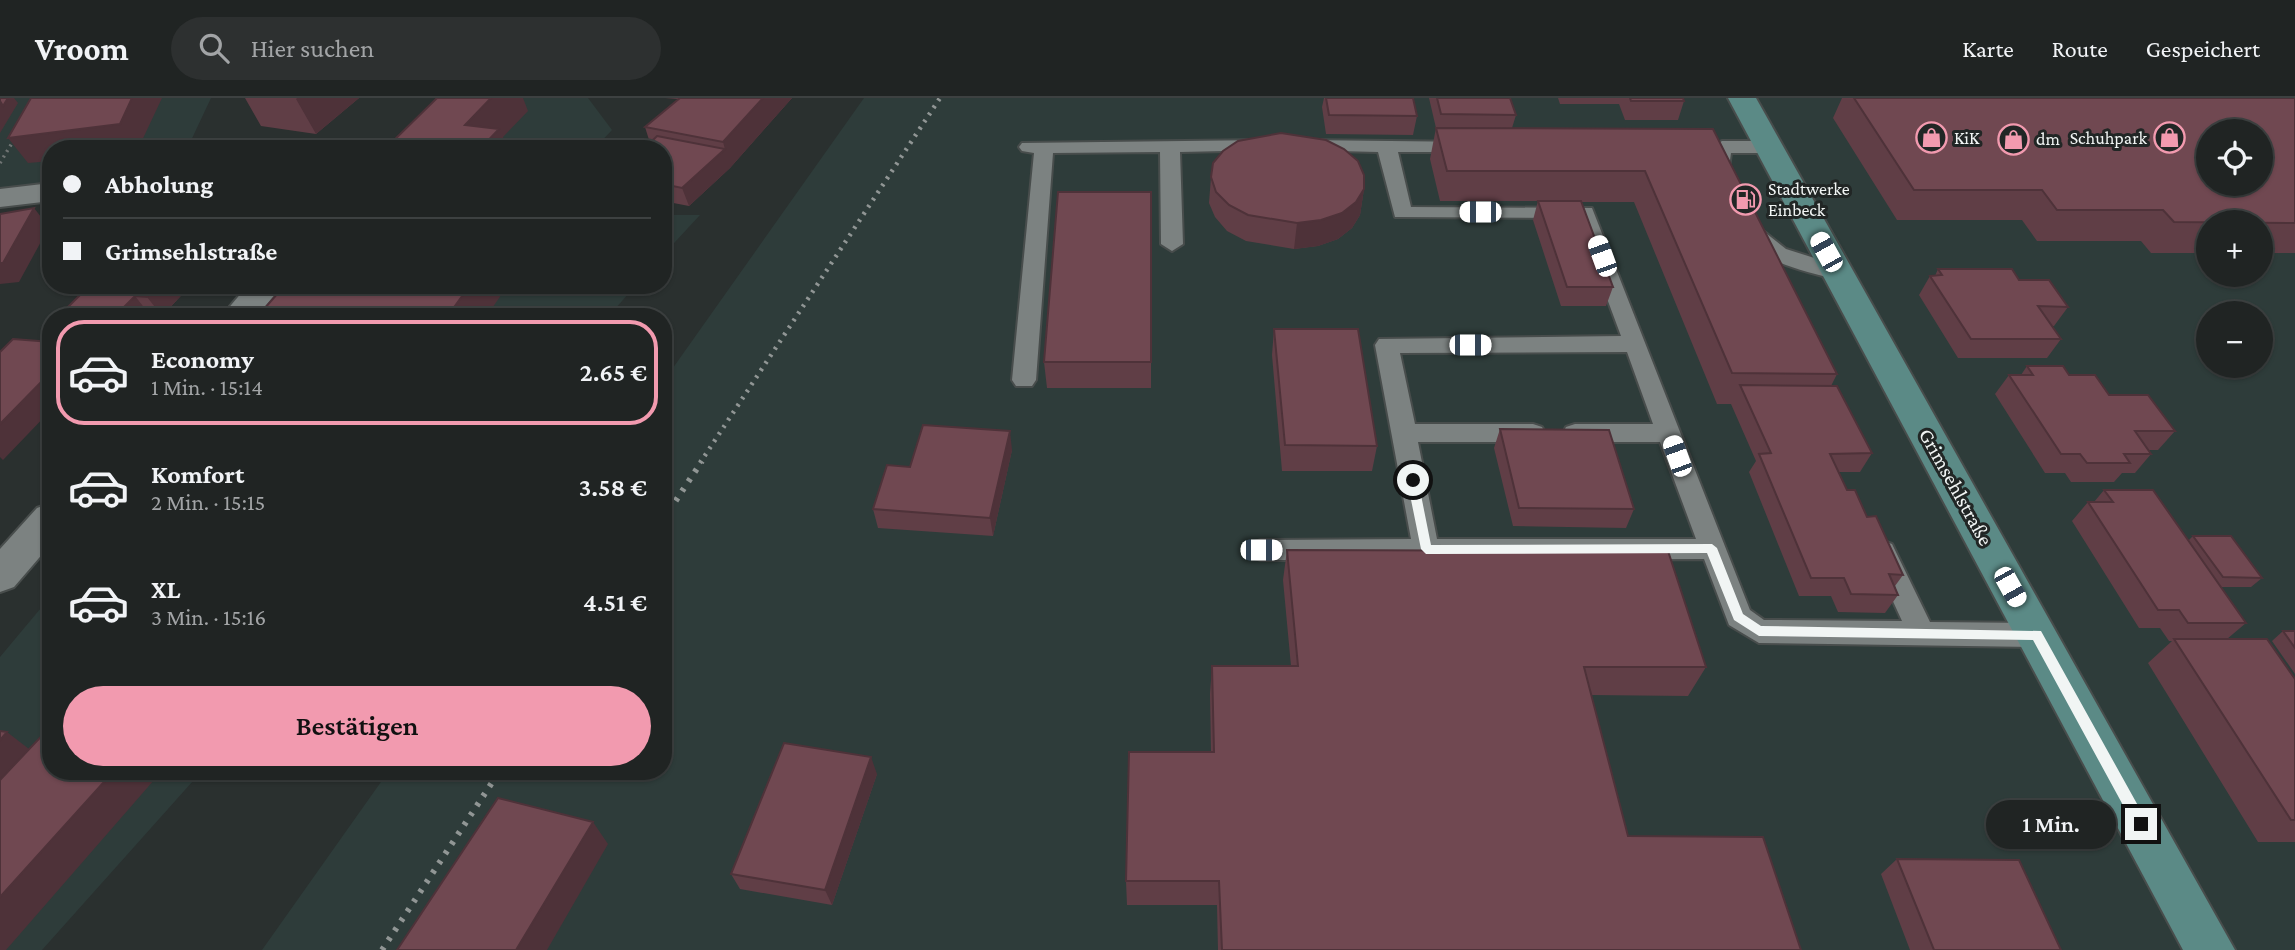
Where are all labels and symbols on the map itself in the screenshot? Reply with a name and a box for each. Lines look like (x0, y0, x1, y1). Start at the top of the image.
shop icon: KiK (1914, 121, 1948, 155)
shop icon: Schuhpark (2153, 121, 2187, 155)
shop icon: dm (1996, 122, 2030, 156)
place label: KiK (1954, 128, 1980, 148)
place label: Schuhpark (2070, 128, 2147, 148)
place label: dm (2036, 129, 2060, 149)
place label: Stadtwerke Einbeck (1768, 179, 1850, 220)
fuel station icon: Stadtwerke Einbeck (1728, 182, 1762, 216)
car (1460, 202, 1502, 223)
car (1807, 229, 1846, 275)
car (1585, 233, 1620, 279)
car (1450, 335, 1492, 356)
street label: Grimsehlstraße (1914, 424, 1998, 550)
car (1660, 433, 1695, 479)
route start (1397, 464, 1429, 496)
car (1241, 540, 1283, 561)
car (1991, 564, 2030, 610)
callout: 1 Min. (1987, 800, 2116, 848)
route end (2125, 808, 2157, 840)

